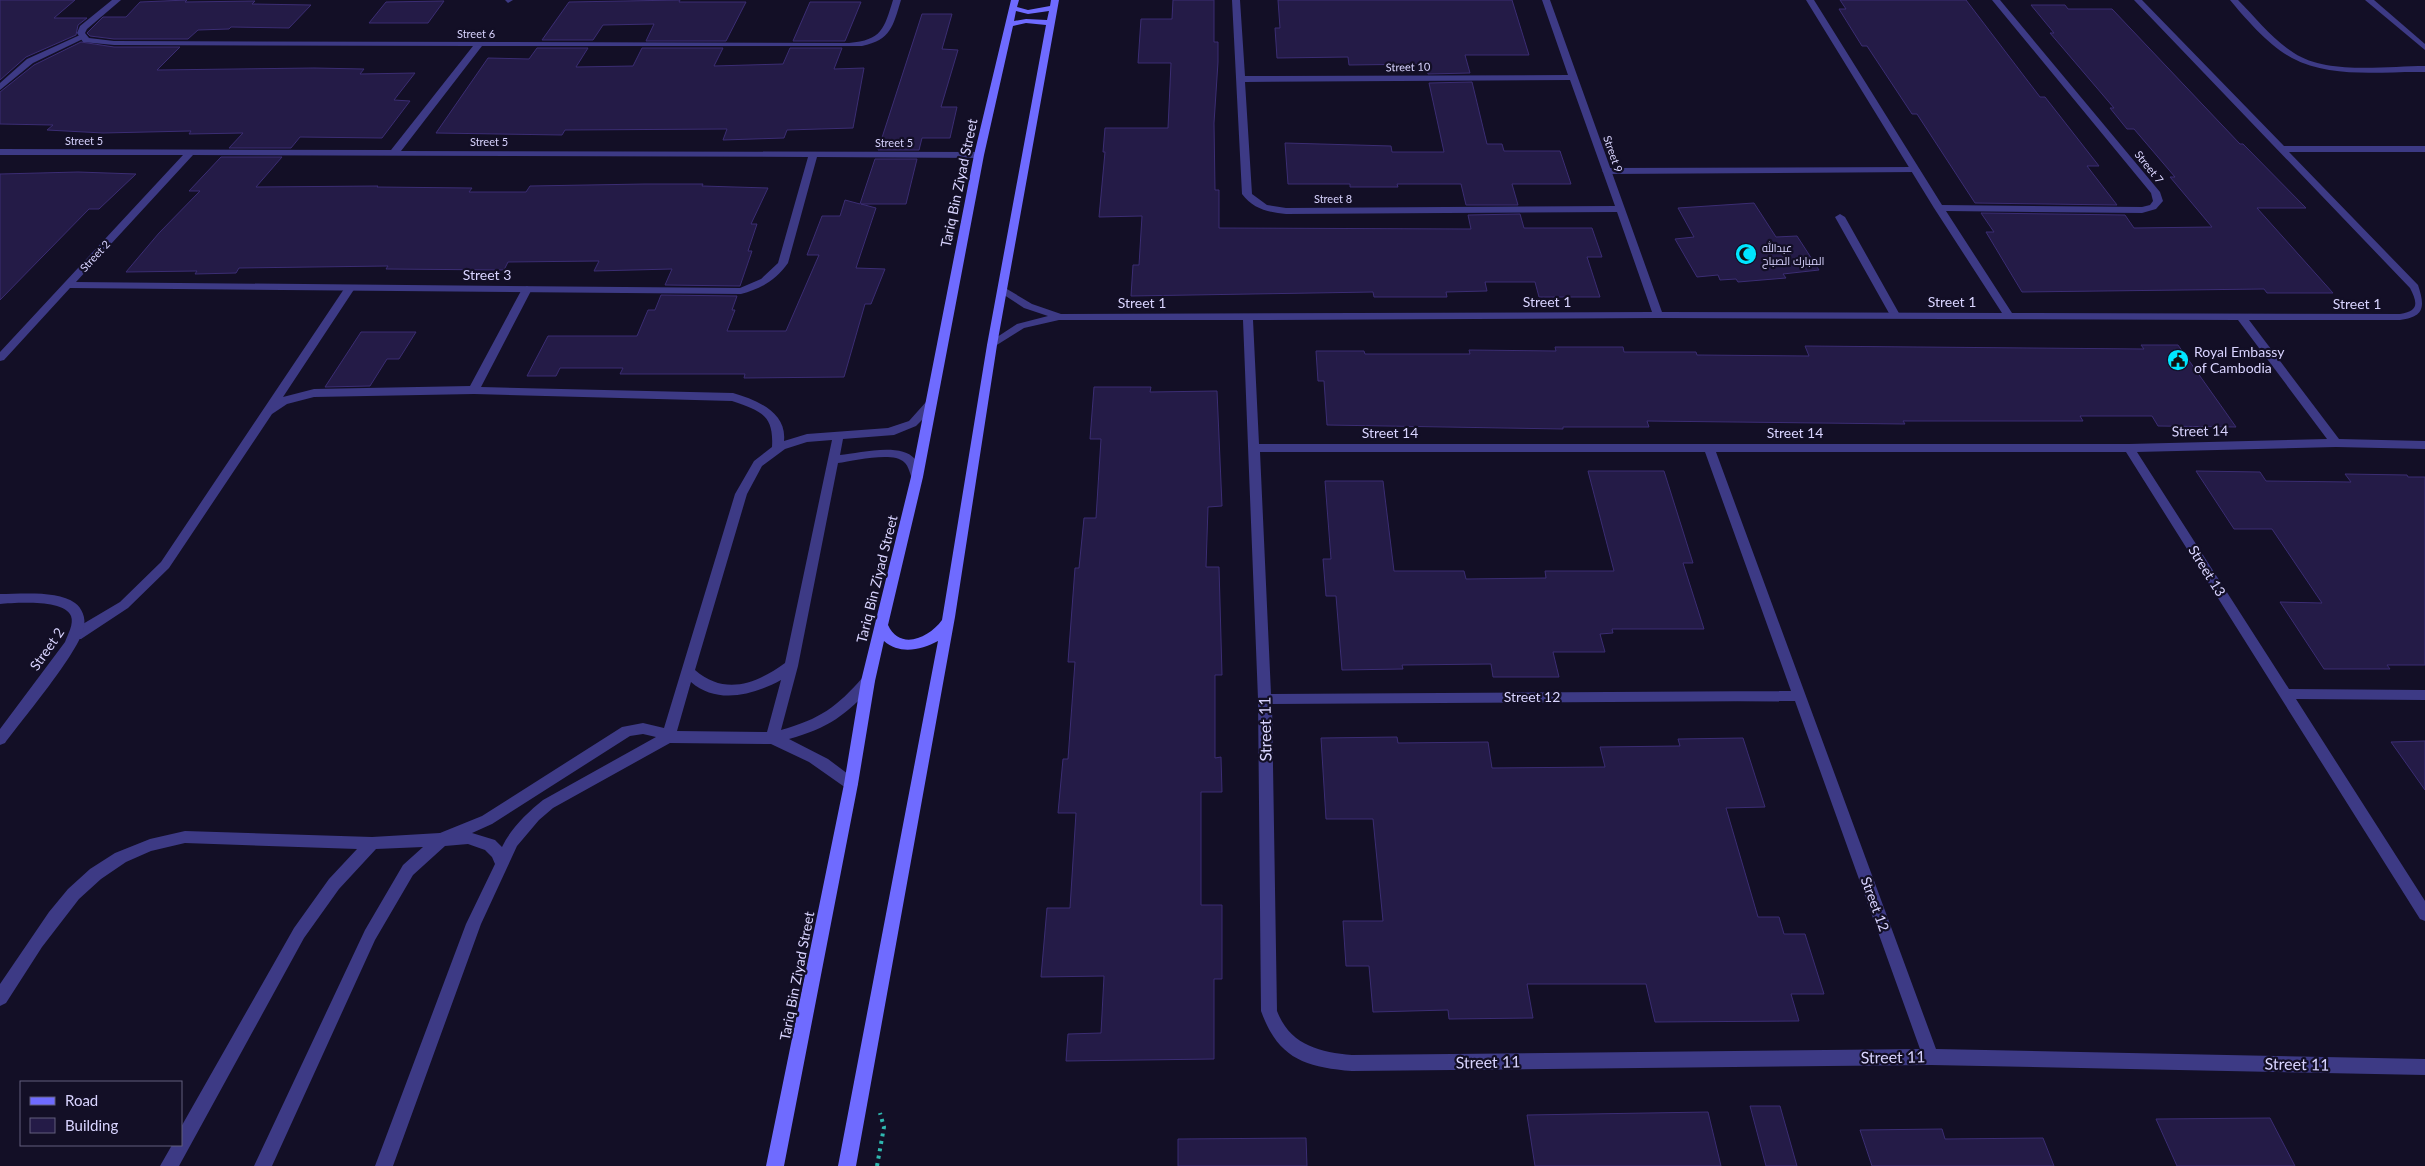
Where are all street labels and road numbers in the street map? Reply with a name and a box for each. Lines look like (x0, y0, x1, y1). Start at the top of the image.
street label: Street 6 (457, 27, 495, 40)
street label: Street 10 (1386, 60, 1431, 73)
street label: Tariq Bin Ziyad Street (937, 117, 980, 249)
street label: Street 5 (65, 134, 103, 147)
street label: Street 9 (1601, 134, 1626, 174)
street label: Street 5 (470, 135, 508, 148)
street label: Street 5 (875, 136, 913, 149)
street label: Street 7 (2132, 148, 2166, 186)
street label: Street 8 (1314, 192, 1352, 205)
street label: Street 2 (77, 237, 112, 274)
street label: Street 3 (463, 266, 511, 283)
street label: Street 1 (1523, 293, 1571, 310)
street label: Street 1 (1928, 293, 1976, 310)
street label: Street 1 (1118, 294, 1166, 311)
street label: Street 1 (2333, 295, 2381, 312)
street label: Street 14 (2172, 422, 2228, 439)
street label: Street 14 (1362, 424, 1418, 441)
street label: Street 14 (1767, 424, 1823, 441)
street label: Tariq Bin Ziyad Street (852, 513, 901, 645)
street label: Street 13 (2185, 542, 2230, 599)
street label: Street 2 (26, 624, 67, 673)
street label: Street 12 (1504, 688, 1560, 705)
street label: Street 11 (1254, 696, 1275, 762)
street label: Street 12 (1858, 874, 1893, 933)
street label: Tariq Bin Ziyad Street (776, 910, 817, 1042)
street label: Street 11 (1860, 1046, 1926, 1067)
street label: Street 11 (1455, 1051, 1521, 1072)
street label: Street 11 (2264, 1053, 2330, 1074)

